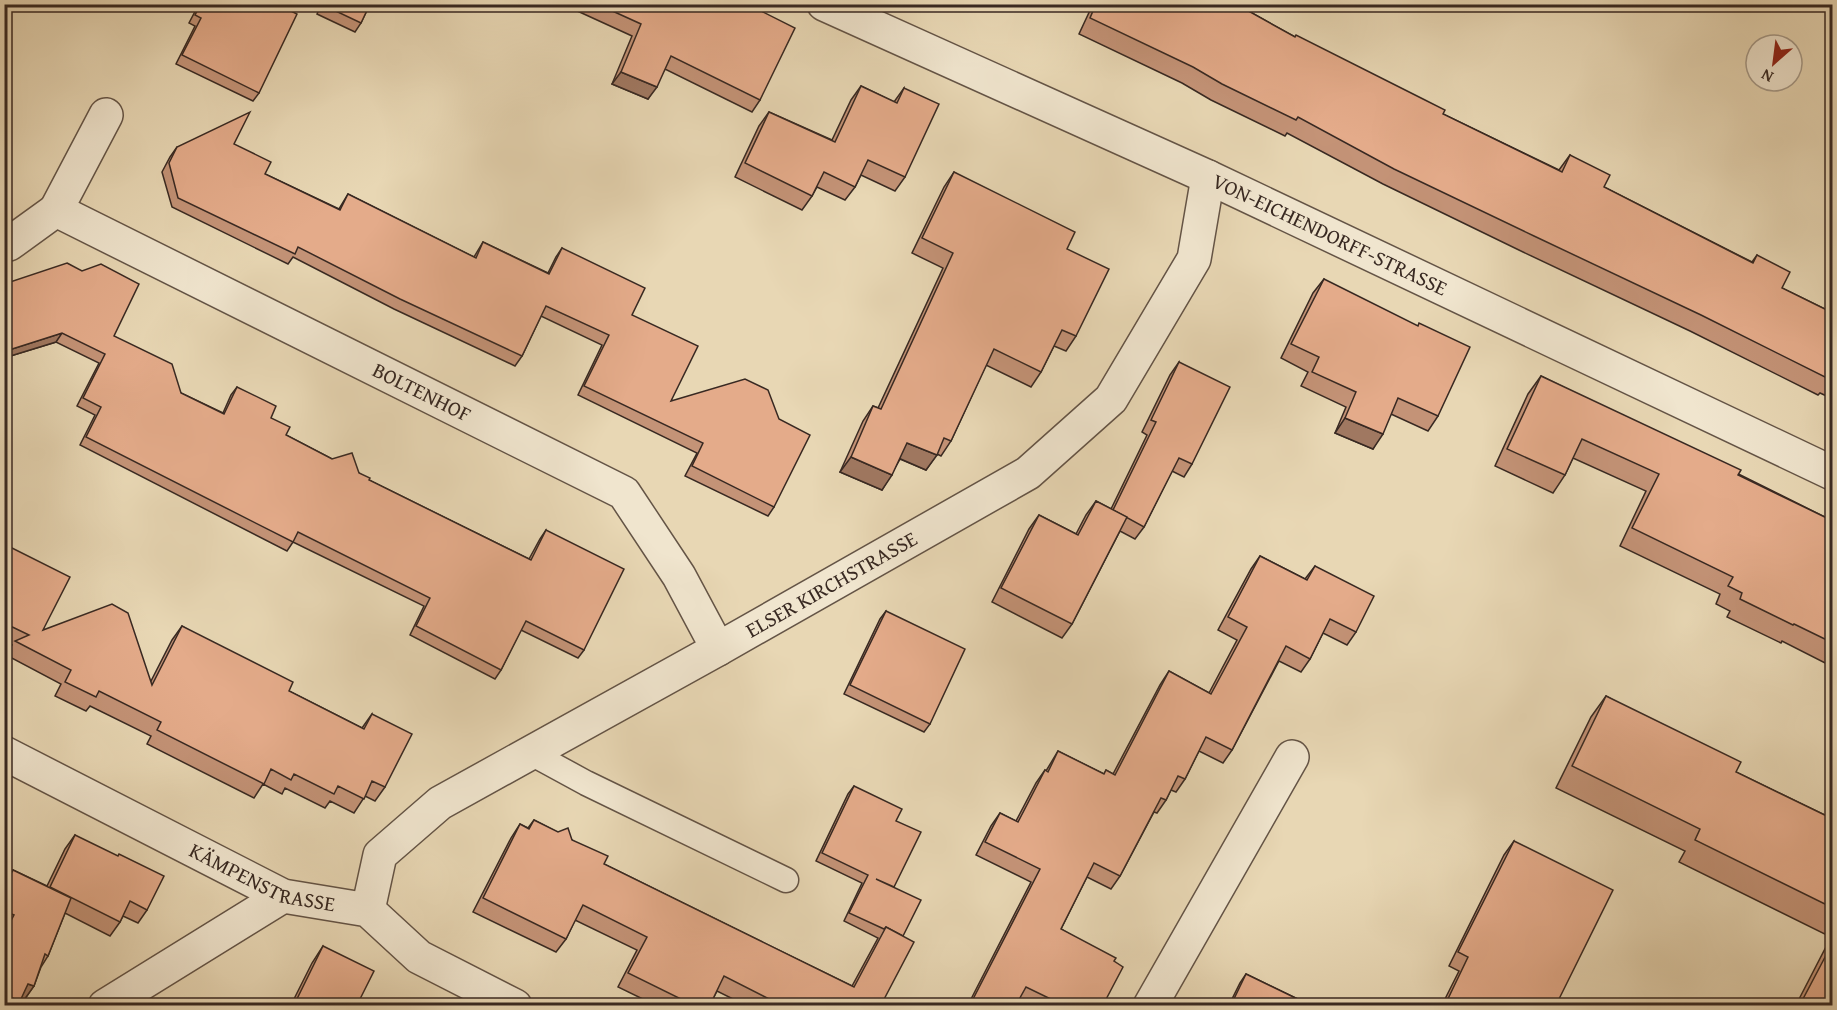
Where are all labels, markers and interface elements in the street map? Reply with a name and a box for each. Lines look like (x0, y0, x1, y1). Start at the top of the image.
north arrow (1744, 33, 1804, 93)
text: N (1756, 63, 1777, 89)
street label: VON-EICHENDORFF-STRASSE (1207, 165, 1453, 304)
street label: BOLTENHOF (367, 354, 477, 429)
street label: ELSER KIRCHSTRASSE (740, 523, 923, 645)
street label: KÄMPENSTRASSE (184, 835, 338, 919)

